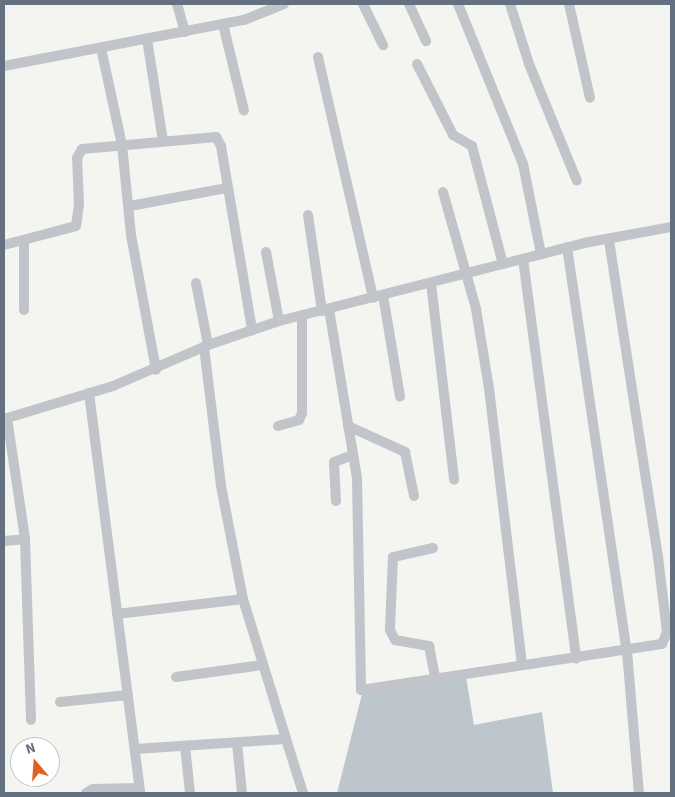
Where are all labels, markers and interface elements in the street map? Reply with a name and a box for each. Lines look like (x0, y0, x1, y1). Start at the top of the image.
north arrow (10, 737, 60, 787)
text: N (23, 738, 38, 760)

